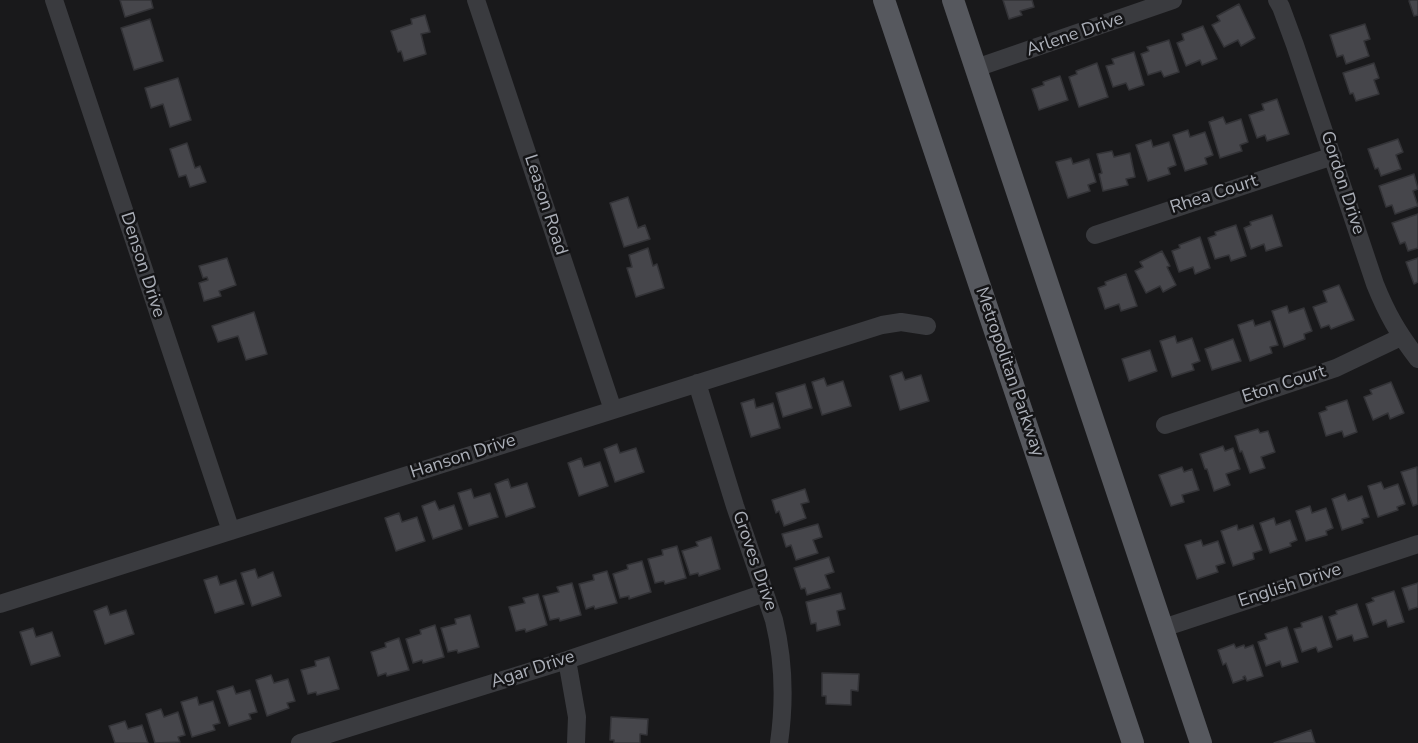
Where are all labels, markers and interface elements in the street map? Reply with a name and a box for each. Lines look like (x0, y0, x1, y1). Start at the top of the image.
street label: Arlene Drive (1024, 8, 1126, 62)
street label: Gordon Drive (1315, 129, 1369, 237)
street label: Leason Road (519, 152, 571, 258)
street label: Rhea Court (1167, 171, 1261, 219)
street label: Denson Drive (115, 210, 169, 320)
street label: Metropolitan Parkway (970, 285, 1048, 459)
street label: Eton Court (1240, 361, 1328, 409)
street label: Hanson Drive (408, 430, 518, 484)
street label: Groves Drive (727, 508, 781, 614)
street label: English Drive (1236, 559, 1344, 613)
street label: Agar Drive (488, 646, 578, 694)

